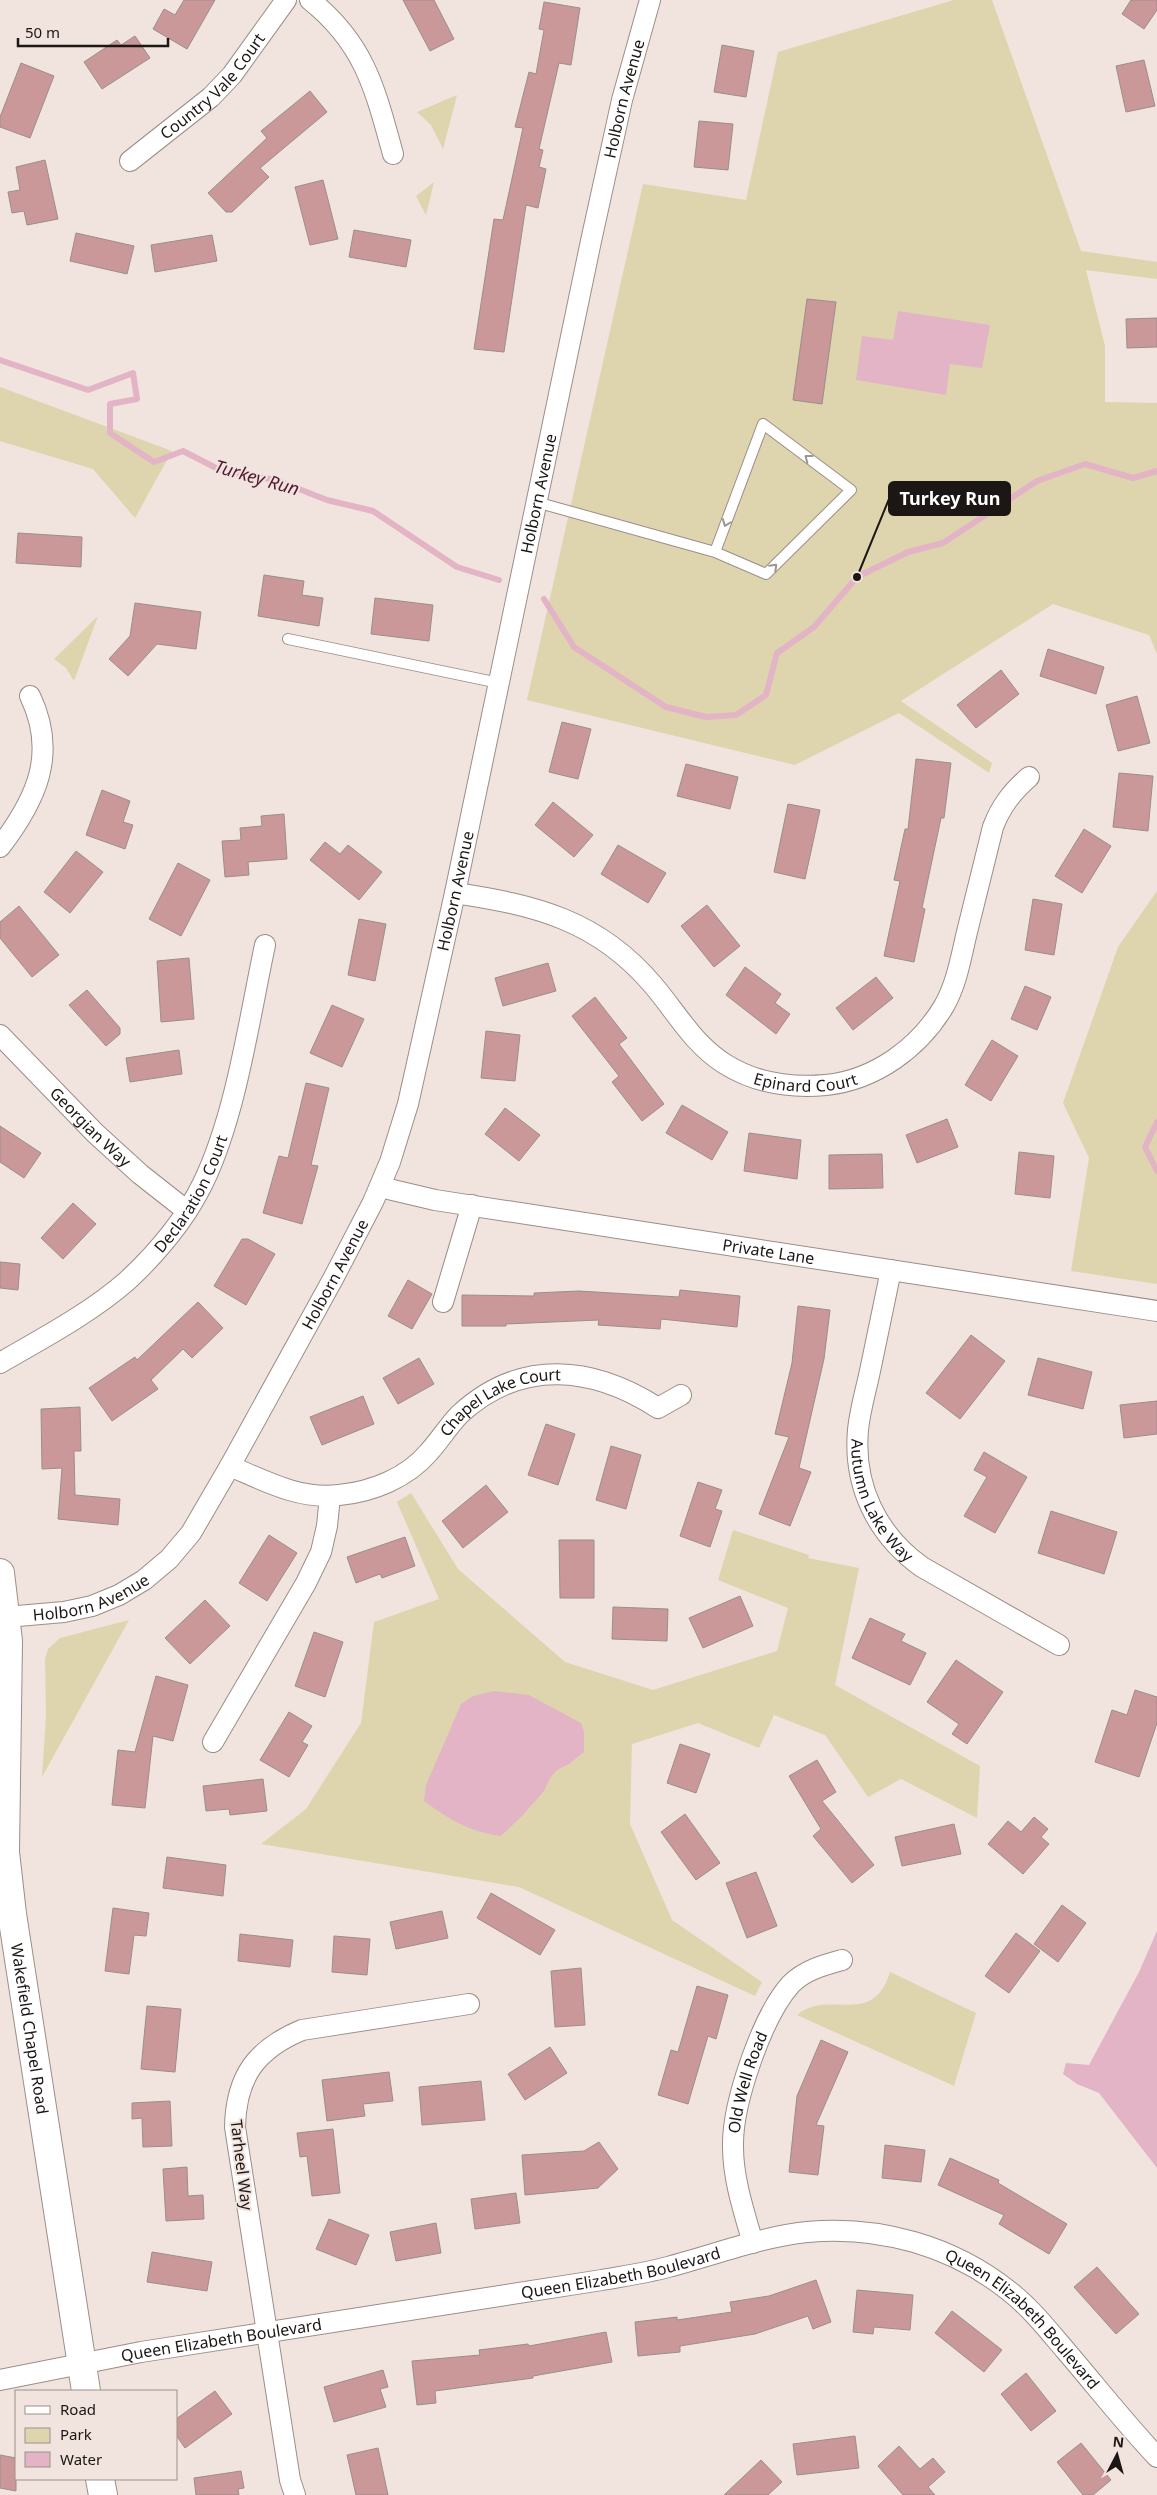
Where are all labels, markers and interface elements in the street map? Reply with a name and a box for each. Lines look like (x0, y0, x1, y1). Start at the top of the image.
scale bar (18, 15, 168, 47)
text: 50 m (25, 22, 60, 42)
street label: Country Vale Court (155, 28, 270, 144)
street label: Holborn Avenue (598, 37, 649, 160)
street label: Holborn Avenue (515, 432, 562, 556)
water label: Turkey Run (212, 453, 302, 501)
one-way arrow (804, 455, 814, 464)
callout: Turkey Run (889, 482, 1010, 515)
text: Turkey Run (900, 486, 1000, 510)
one-way arrow (722, 519, 732, 527)
one-way arrow (768, 563, 777, 572)
street label: Holborn Avenue (431, 829, 479, 953)
street label: Epinard Court (751, 1067, 860, 1097)
street label: Georgian Way (45, 1082, 137, 1172)
street label: Declaration Court (149, 1132, 232, 1257)
street label: Holborn Avenue (296, 1215, 373, 1333)
street label: Private Lane (721, 1233, 816, 1269)
street label: Chapel Lake Court (435, 1363, 561, 1441)
street label: Autumn Lake Way (846, 1439, 919, 1567)
street label: Holborn Avenue (32, 1569, 153, 1626)
street label: Wakefield Chapel Road (6, 1942, 54, 2116)
street label: Old Well Road (723, 2028, 772, 2135)
street label: Tarheel Way (226, 2118, 259, 2212)
street label: Queen Elizabeth Boulevard (519, 2241, 723, 2304)
street label: Queen Elizabeth Boulevard (942, 2243, 1105, 2394)
street label: Queen Elizabeth Boulevard (119, 2313, 323, 2367)
legend (15, 2390, 178, 2480)
text: Road (60, 2399, 96, 2419)
text: Park (60, 2424, 92, 2444)
north arrow (1092, 2430, 1142, 2480)
text: N (1112, 2432, 1125, 2452)
text: Water (60, 2449, 102, 2469)

